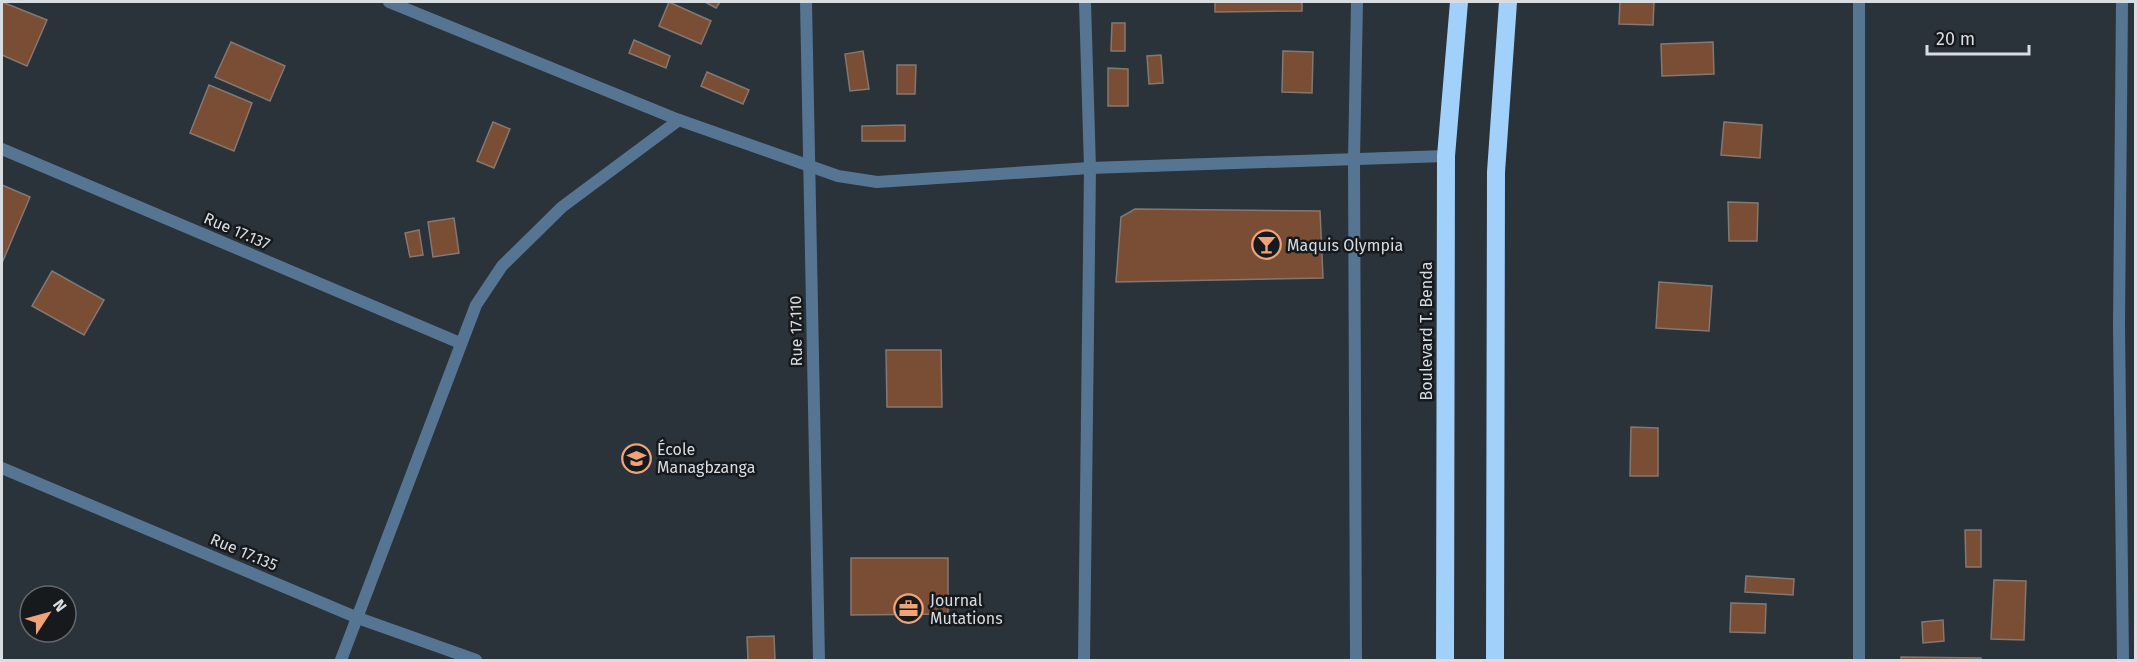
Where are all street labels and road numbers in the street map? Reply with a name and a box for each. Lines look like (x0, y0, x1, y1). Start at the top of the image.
street label: Rue 17.137 (201, 209, 273, 253)
street label: Boulevard T. Benda (1417, 262, 1436, 400)
street label: Rue 17.110 (786, 295, 806, 367)
street label: Rue 17.135 (208, 529, 280, 575)

